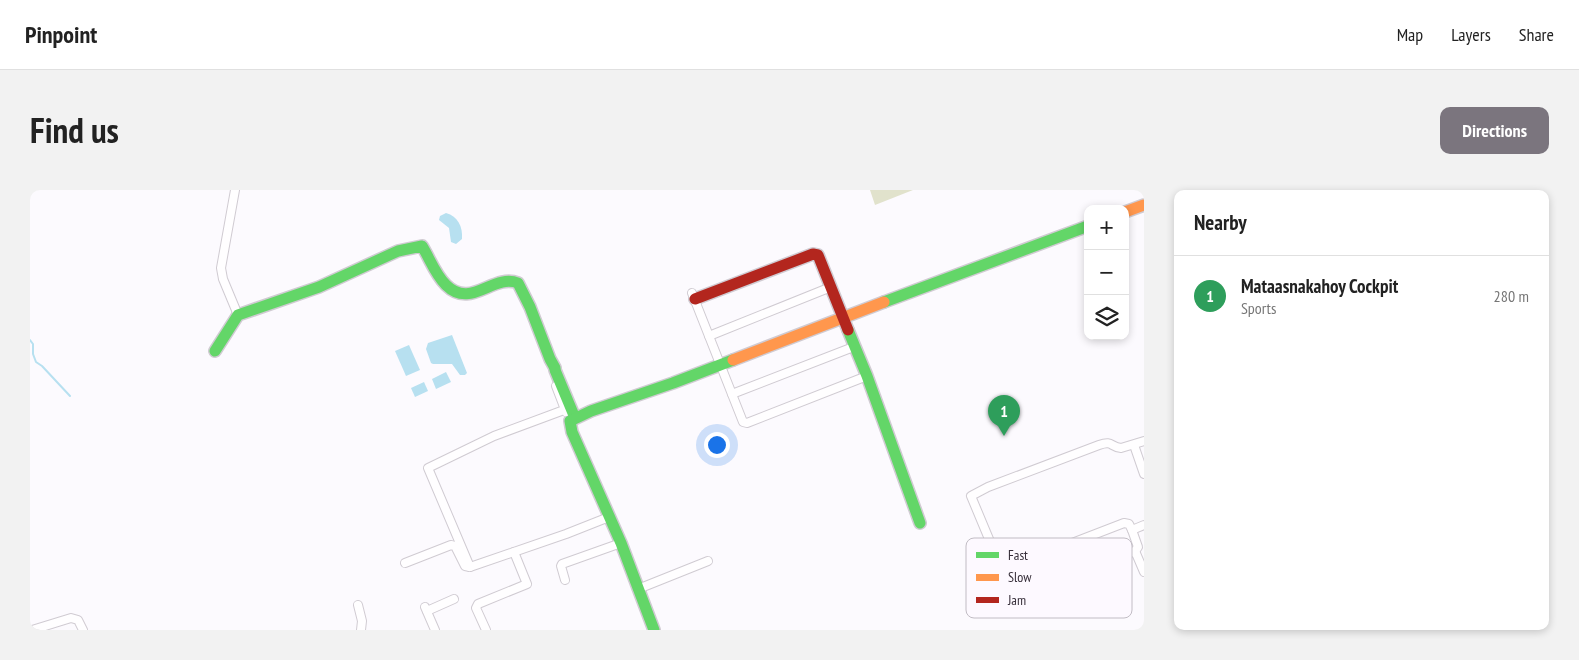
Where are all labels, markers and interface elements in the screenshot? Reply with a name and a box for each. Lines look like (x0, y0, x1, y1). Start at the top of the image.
text: Pinpoint (25, 19, 97, 50)
text: Map (1397, 23, 1423, 46)
text: Layers (1451, 23, 1491, 46)
text: Share (1519, 23, 1554, 46)
text: Find us (30, 107, 119, 153)
button: Directions (1440, 107, 1549, 154)
map controls (1084, 205, 1129, 340)
button: + (1084, 205, 1129, 250)
text: Nearby (1194, 209, 1247, 236)
button: − (1084, 250, 1129, 295)
text: Mataasnakahoy Cockpit (1241, 274, 1398, 298)
text: 1 (1206, 286, 1214, 306)
text: 280 m (1494, 286, 1529, 306)
button: layers (1084, 295, 1129, 340)
text: Sports (1241, 298, 1276, 318)
pin: 1 (988, 395, 1020, 436)
your location (704, 432, 730, 458)
legend (966, 538, 1132, 618)
text: Fast (1008, 546, 1028, 564)
text: Slow (1008, 568, 1032, 586)
text: Jam (1007, 591, 1026, 609)

